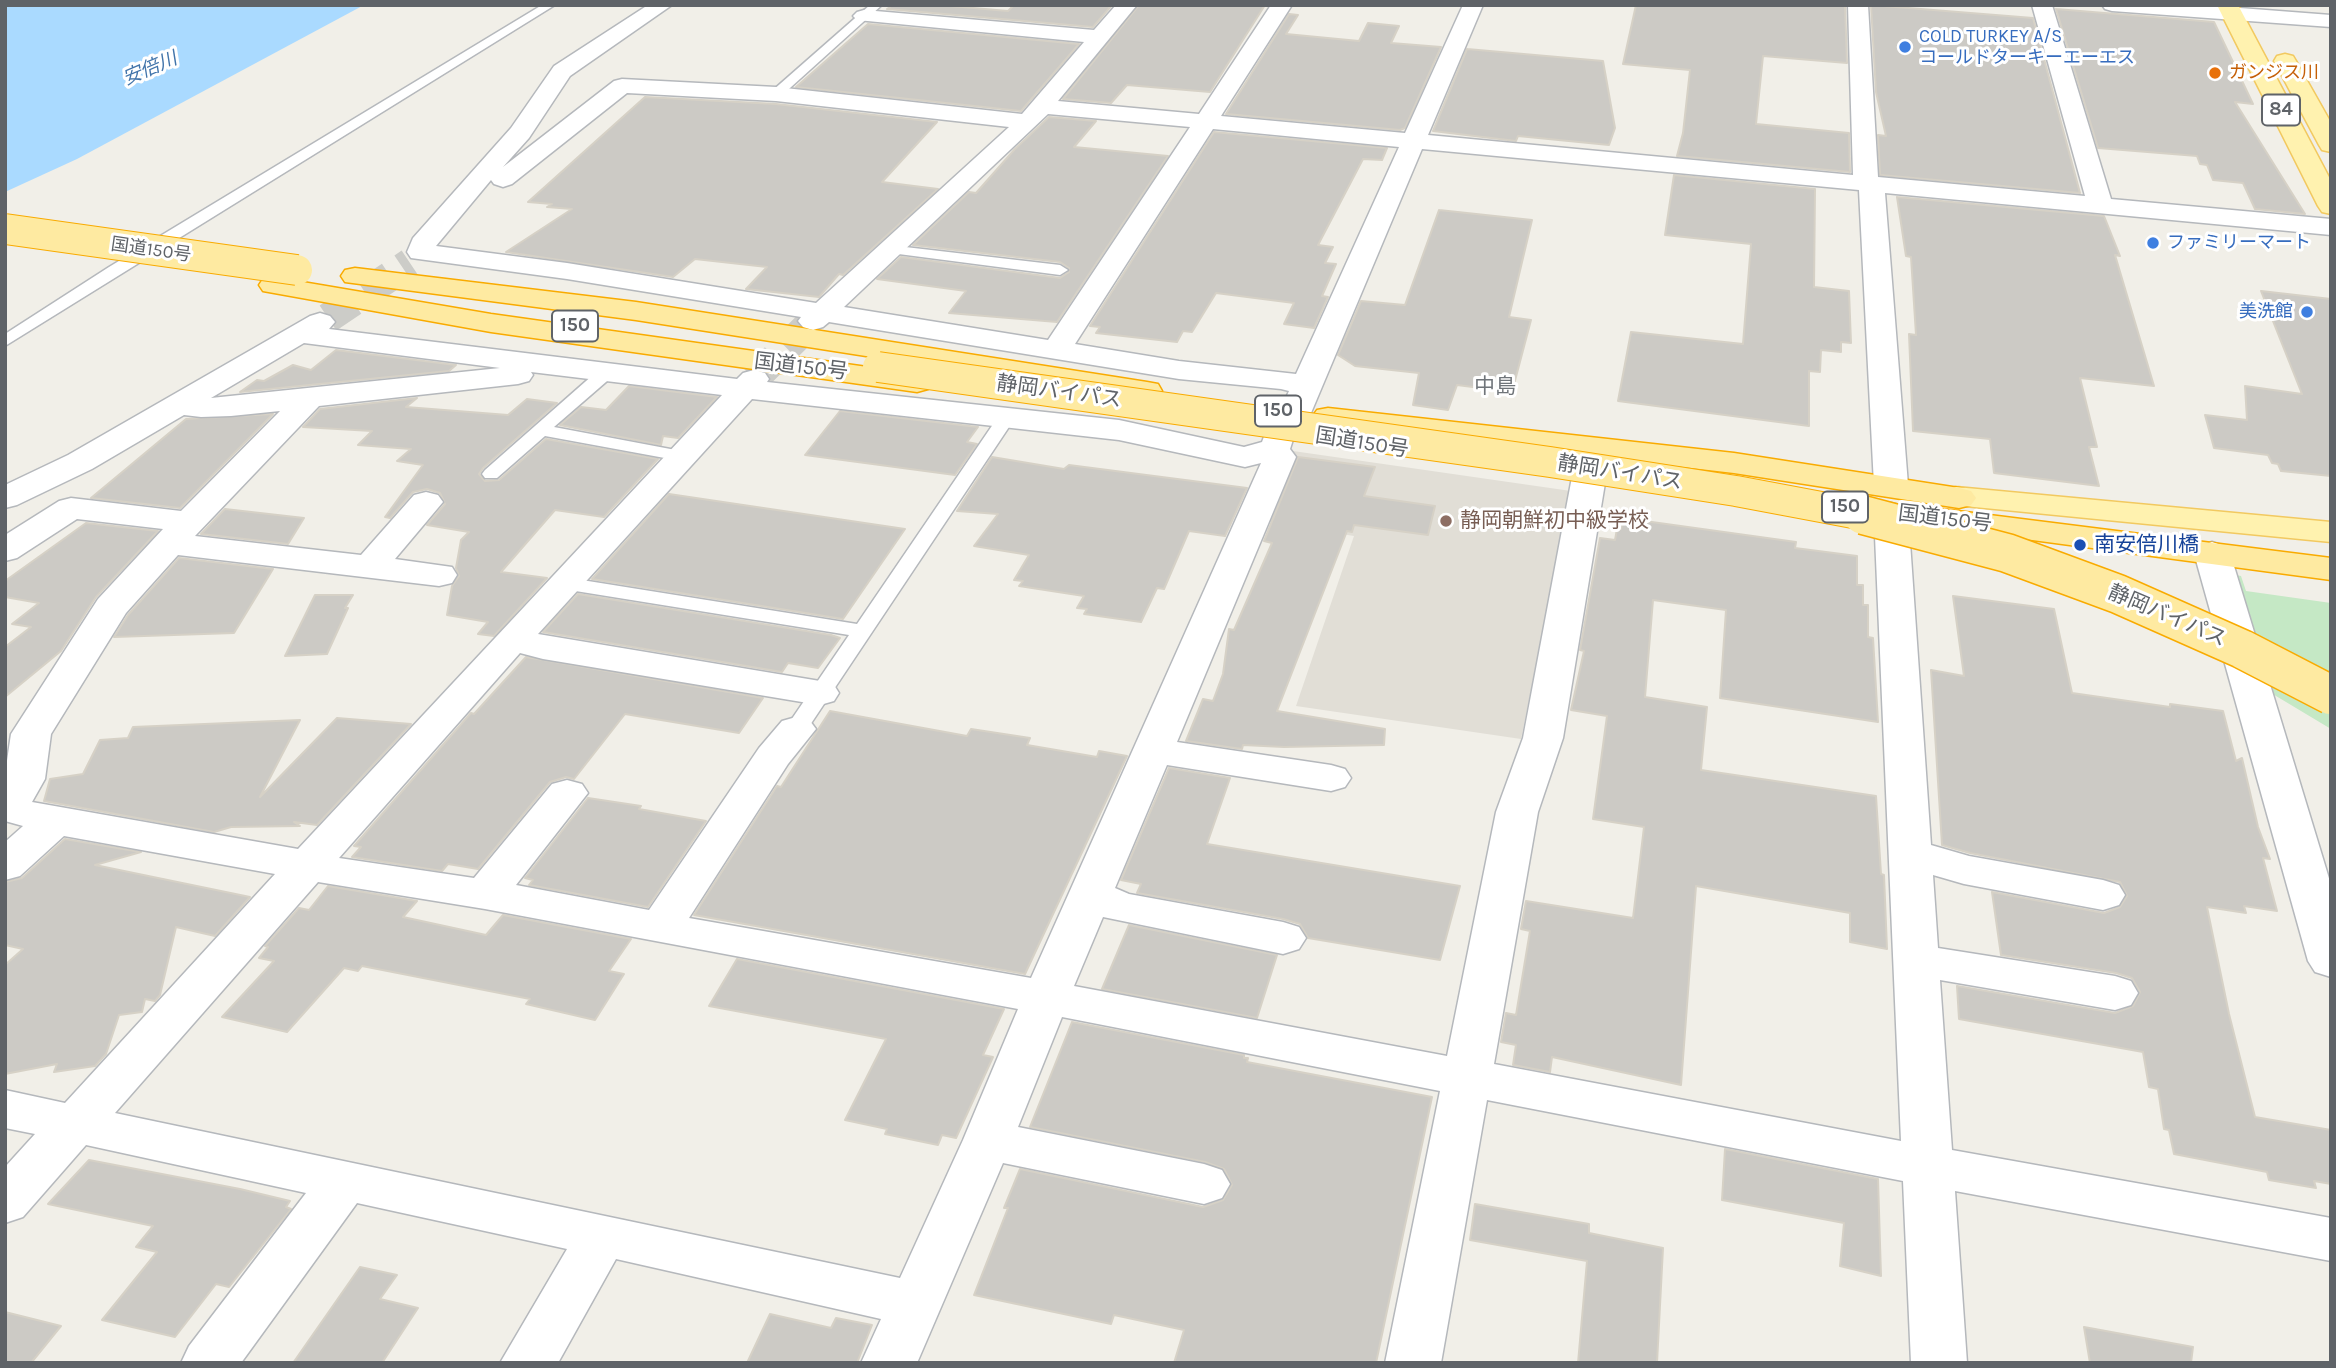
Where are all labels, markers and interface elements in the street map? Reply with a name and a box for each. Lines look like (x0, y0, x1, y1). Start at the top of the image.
place label: COLD TURKEY A/S コールドターキーエーエス (1919, 26, 2135, 68)
marker: COLD TURKEY A/S コールドターキーエーエス (1897, 39, 1913, 55)
water label: 安倍川 (119, 47, 181, 91)
place label: ガンジス川 (2229, 62, 2319, 84)
marker: ガンジス川 (2207, 65, 2223, 81)
road number: 84 (2262, 94, 2300, 125)
place label: ファミリーマート (2167, 232, 2311, 254)
street label: 国道150号 (109, 234, 193, 266)
marker: ファミリーマート (2145, 235, 2161, 251)
place label: 美洗館 (2239, 301, 2293, 323)
marker: 美洗館 (2299, 304, 2315, 320)
road number: 150 (552, 310, 598, 342)
street label: 国道150号 (753, 349, 849, 385)
street label: 静岡バイパス (995, 371, 1123, 413)
district label: 中島 (1474, 374, 1516, 400)
road number: 150 (1255, 396, 1301, 426)
street label: 国道150号 (1313, 423, 1411, 463)
street label: 静岡バイパス (1556, 451, 1684, 495)
road number: 150 (1822, 492, 1868, 522)
street label: 国道150号 (1897, 501, 1993, 537)
place label: 静岡朝鮮初中級学校 (1460, 508, 1649, 534)
marker: 静岡朝鮮初中級学校 (1438, 513, 1454, 529)
place label: 南安倍川橋 (2094, 532, 2199, 558)
marker: 南安倍川橋 (2072, 537, 2088, 553)
street label: 静岡バイパス (2104, 580, 2230, 652)

